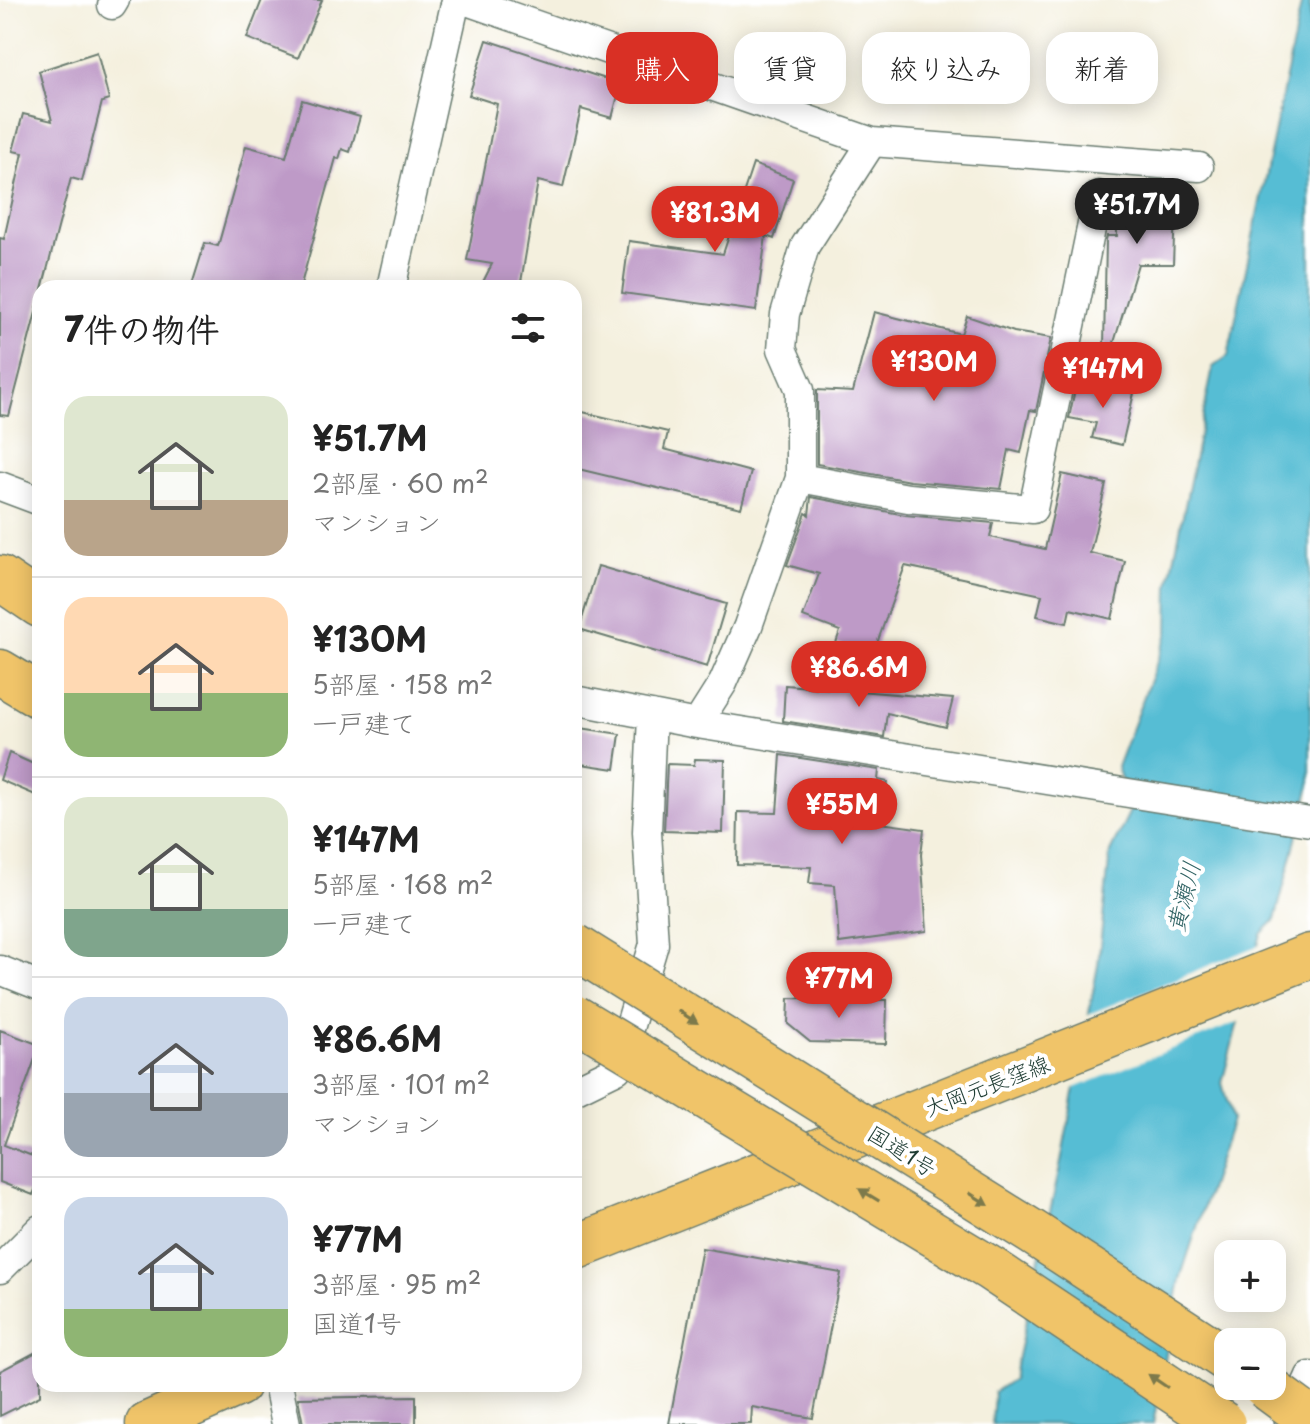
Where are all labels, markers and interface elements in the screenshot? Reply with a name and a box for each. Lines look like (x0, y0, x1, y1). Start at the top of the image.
chip: 購入 (606, 32, 718, 104)
chip: 賃貸 (734, 32, 846, 104)
chip: 絞り込み (862, 32, 1030, 104)
chip: 新着 (1046, 32, 1158, 104)
pin: ¥51.7M (1072, 178, 1202, 246)
text: ¥51.7M (1093, 184, 1181, 223)
pin: ¥81.3M (650, 186, 780, 254)
text: ¥81.3M (669, 192, 761, 231)
text: 7件の物件 (64, 302, 220, 354)
icon: filters (506, 306, 550, 350)
pin: ¥130M (878, 335, 990, 403)
text: ¥130M (890, 341, 978, 380)
pin: ¥147M (1047, 342, 1159, 410)
text: ¥147M (1062, 348, 1144, 387)
text: ¥51.7M (312, 411, 428, 463)
icon: home (128, 428, 224, 524)
text: 2部屋 · 60 m² (312, 463, 489, 502)
text: マンション (312, 502, 441, 541)
text: ¥130M (312, 612, 427, 664)
icon: home (128, 629, 224, 725)
pin: ¥86.6M (794, 641, 924, 709)
text: ¥86.6M (809, 647, 909, 686)
text: 5部屋 · 158 m² (312, 664, 493, 703)
text: 一戸建て (312, 703, 416, 742)
pin: ¥55M (795, 778, 889, 846)
text: ¥55M (805, 784, 879, 823)
text: ¥147M (312, 812, 420, 864)
icon: home (128, 829, 224, 925)
water label: 黄瀬川 (1156, 857, 1208, 936)
text: 5部屋 · 168 m² (312, 864, 493, 903)
text: 一戸建て (312, 903, 416, 942)
pin: ¥77M (792, 952, 886, 1020)
text: ¥77M (804, 958, 874, 997)
one-way arrow (677, 1009, 699, 1023)
text: ¥86.6M (312, 1012, 442, 1064)
icon: home (128, 1029, 224, 1125)
street label: 大岡元長窪線 (919, 1046, 1054, 1124)
text: 3部屋 · 101 m² (312, 1064, 490, 1103)
text: マンション (312, 1103, 441, 1142)
street label: 国道1号 (862, 1116, 944, 1184)
one-way arrow (858, 1188, 880, 1202)
one-way arrow (968, 1192, 990, 1206)
text: ¥77M (312, 1212, 403, 1264)
icon: home (128, 1229, 224, 1325)
map controls (1214, 1240, 1286, 1400)
button: + (1214, 1240, 1286, 1312)
text: 3部屋 · 95 m² (312, 1264, 481, 1303)
text: 国道1号 (312, 1303, 402, 1342)
button: − (1214, 1328, 1286, 1400)
one-way arrow (1147, 1374, 1169, 1388)

